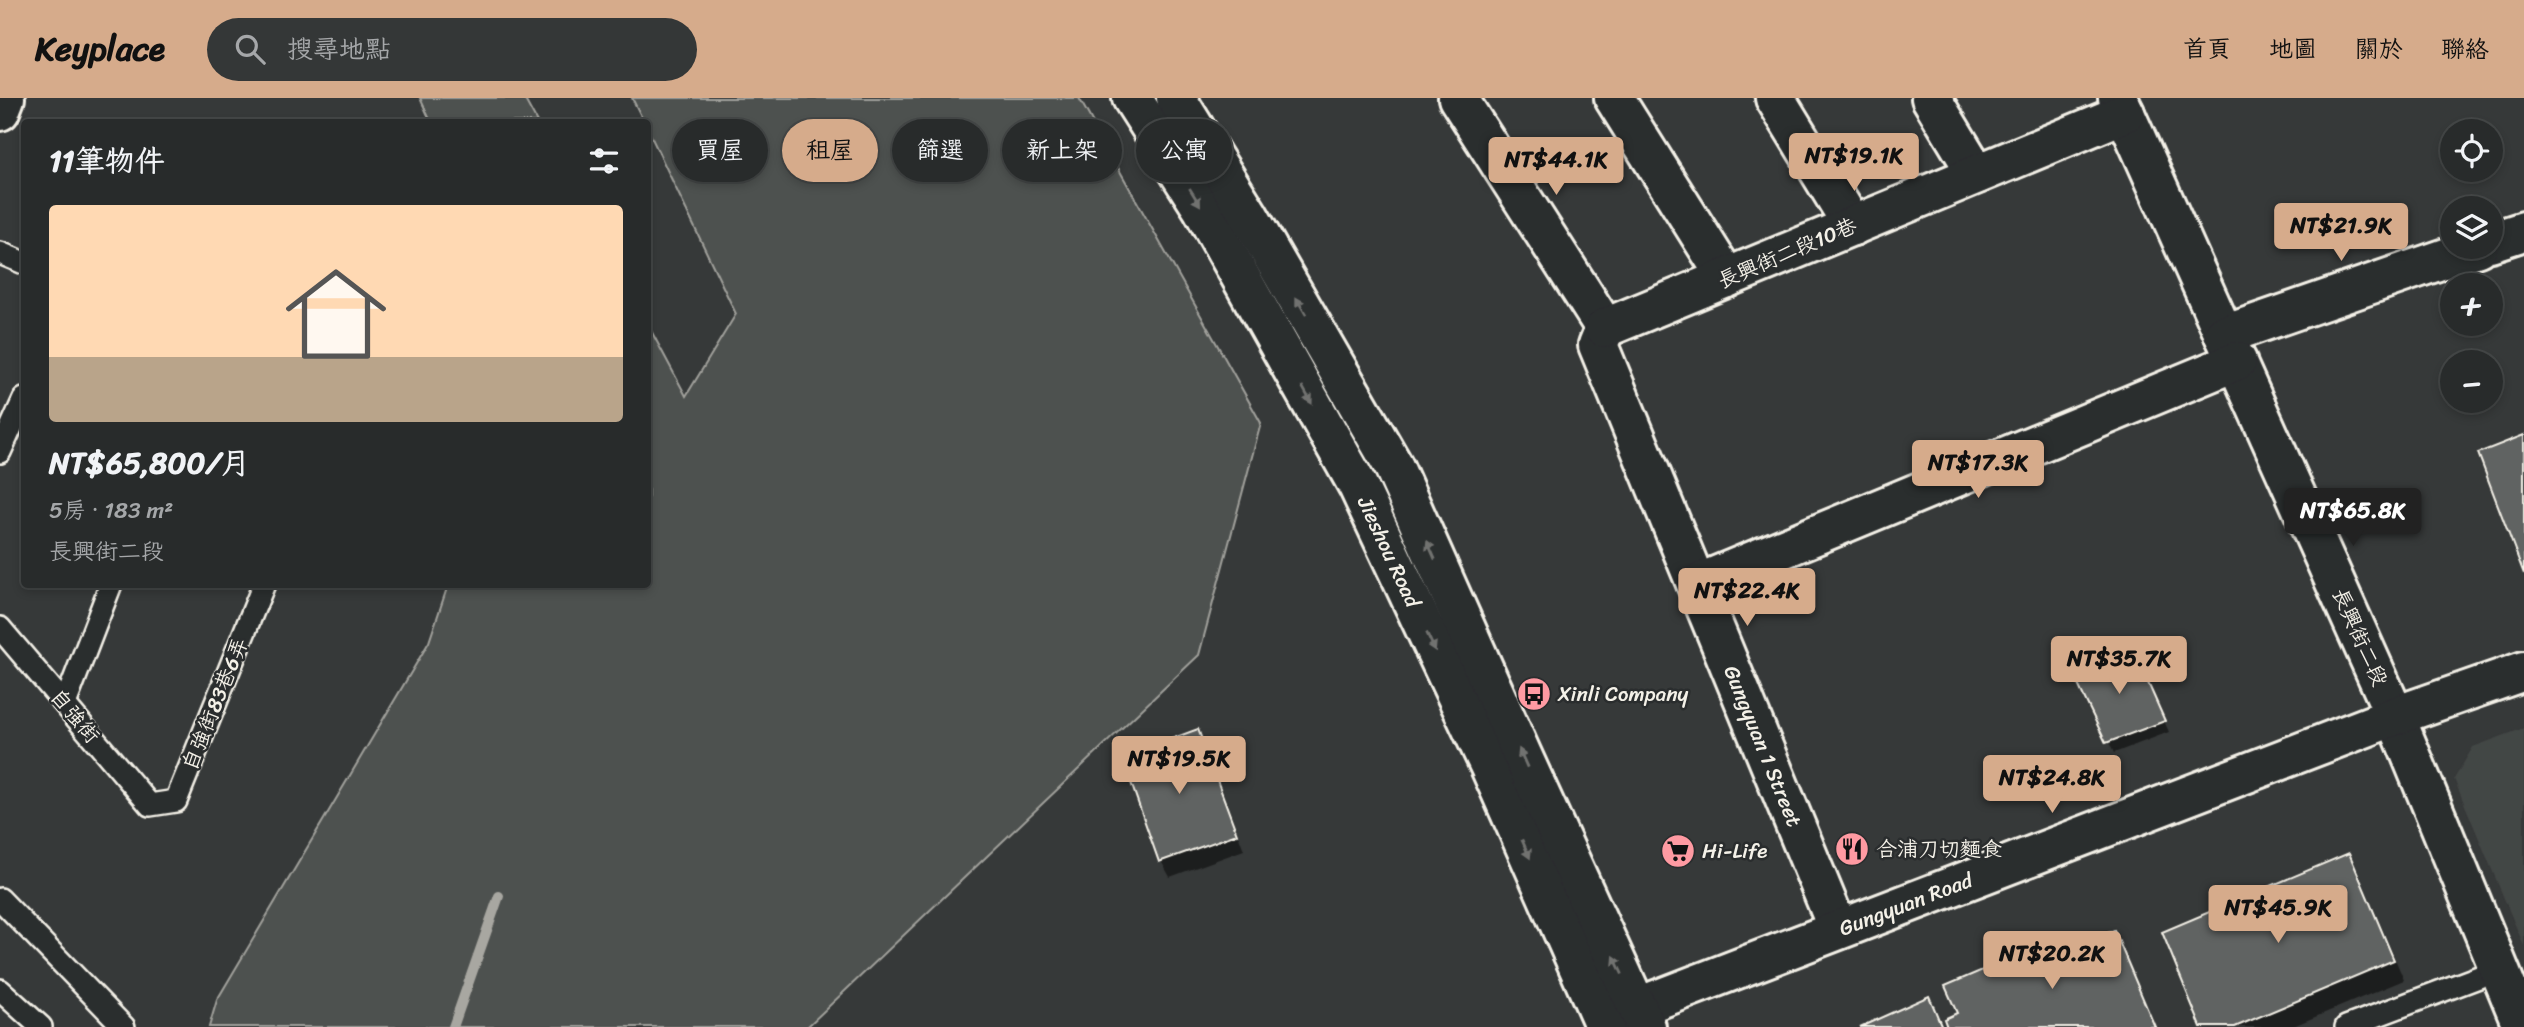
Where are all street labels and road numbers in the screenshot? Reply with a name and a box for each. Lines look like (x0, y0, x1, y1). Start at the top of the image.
street label: 長興街二段10巷 (1711, 207, 1863, 299)
street label: Jieshou Road (1346, 489, 1432, 616)
street label: 長興街二段 (2321, 581, 2399, 693)
street label: 自強街83巷6弄 (171, 631, 259, 777)
street label: Gungyuan 1 Street (1713, 659, 1813, 833)
street label: 自強街 (40, 680, 110, 752)
street label: Gungyuan Road (1833, 860, 1980, 947)

